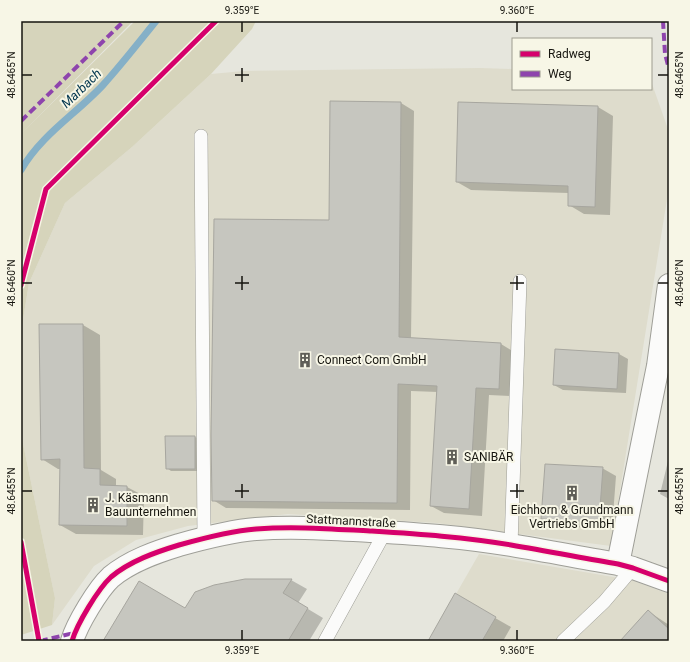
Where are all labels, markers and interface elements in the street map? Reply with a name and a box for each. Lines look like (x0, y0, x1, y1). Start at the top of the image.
text: 9.359°E (225, 5, 260, 16)
text: 9.360°E (500, 5, 535, 16)
legend (512, 38, 652, 90)
text: Radweg (548, 47, 591, 61)
text: 48.6465°N (6, 51, 17, 99)
text: 48.6465°N (674, 51, 685, 99)
water label: Marbach (58, 66, 104, 111)
text: Weg (548, 67, 572, 81)
text: 48.6460°N (6, 259, 17, 307)
text: 48.6460°N (674, 259, 685, 307)
building icon: Connect Com GmbH (296, 351, 314, 369)
place label: Connect Com GmbH (317, 353, 427, 367)
building icon: SANIBÄR (443, 448, 461, 466)
place label: SANIBÄR (464, 449, 514, 464)
text: 48.6455°N (6, 467, 17, 515)
text: 48.6455°N (674, 467, 685, 515)
building icon: Eichhorn & Grundmann Vertriebs GmbH (563, 484, 581, 502)
place label: J. Käsmann Bauunternehmen (105, 491, 196, 519)
building icon: J. Käsmann Bauunternehmen (84, 496, 102, 514)
place label: Eichhorn & Grundmann Vertriebs GmbH (511, 503, 633, 531)
street label: Stattmannstraße (306, 512, 396, 530)
text: 9.359°E (225, 645, 260, 656)
text: 9.360°E (500, 645, 535, 656)

